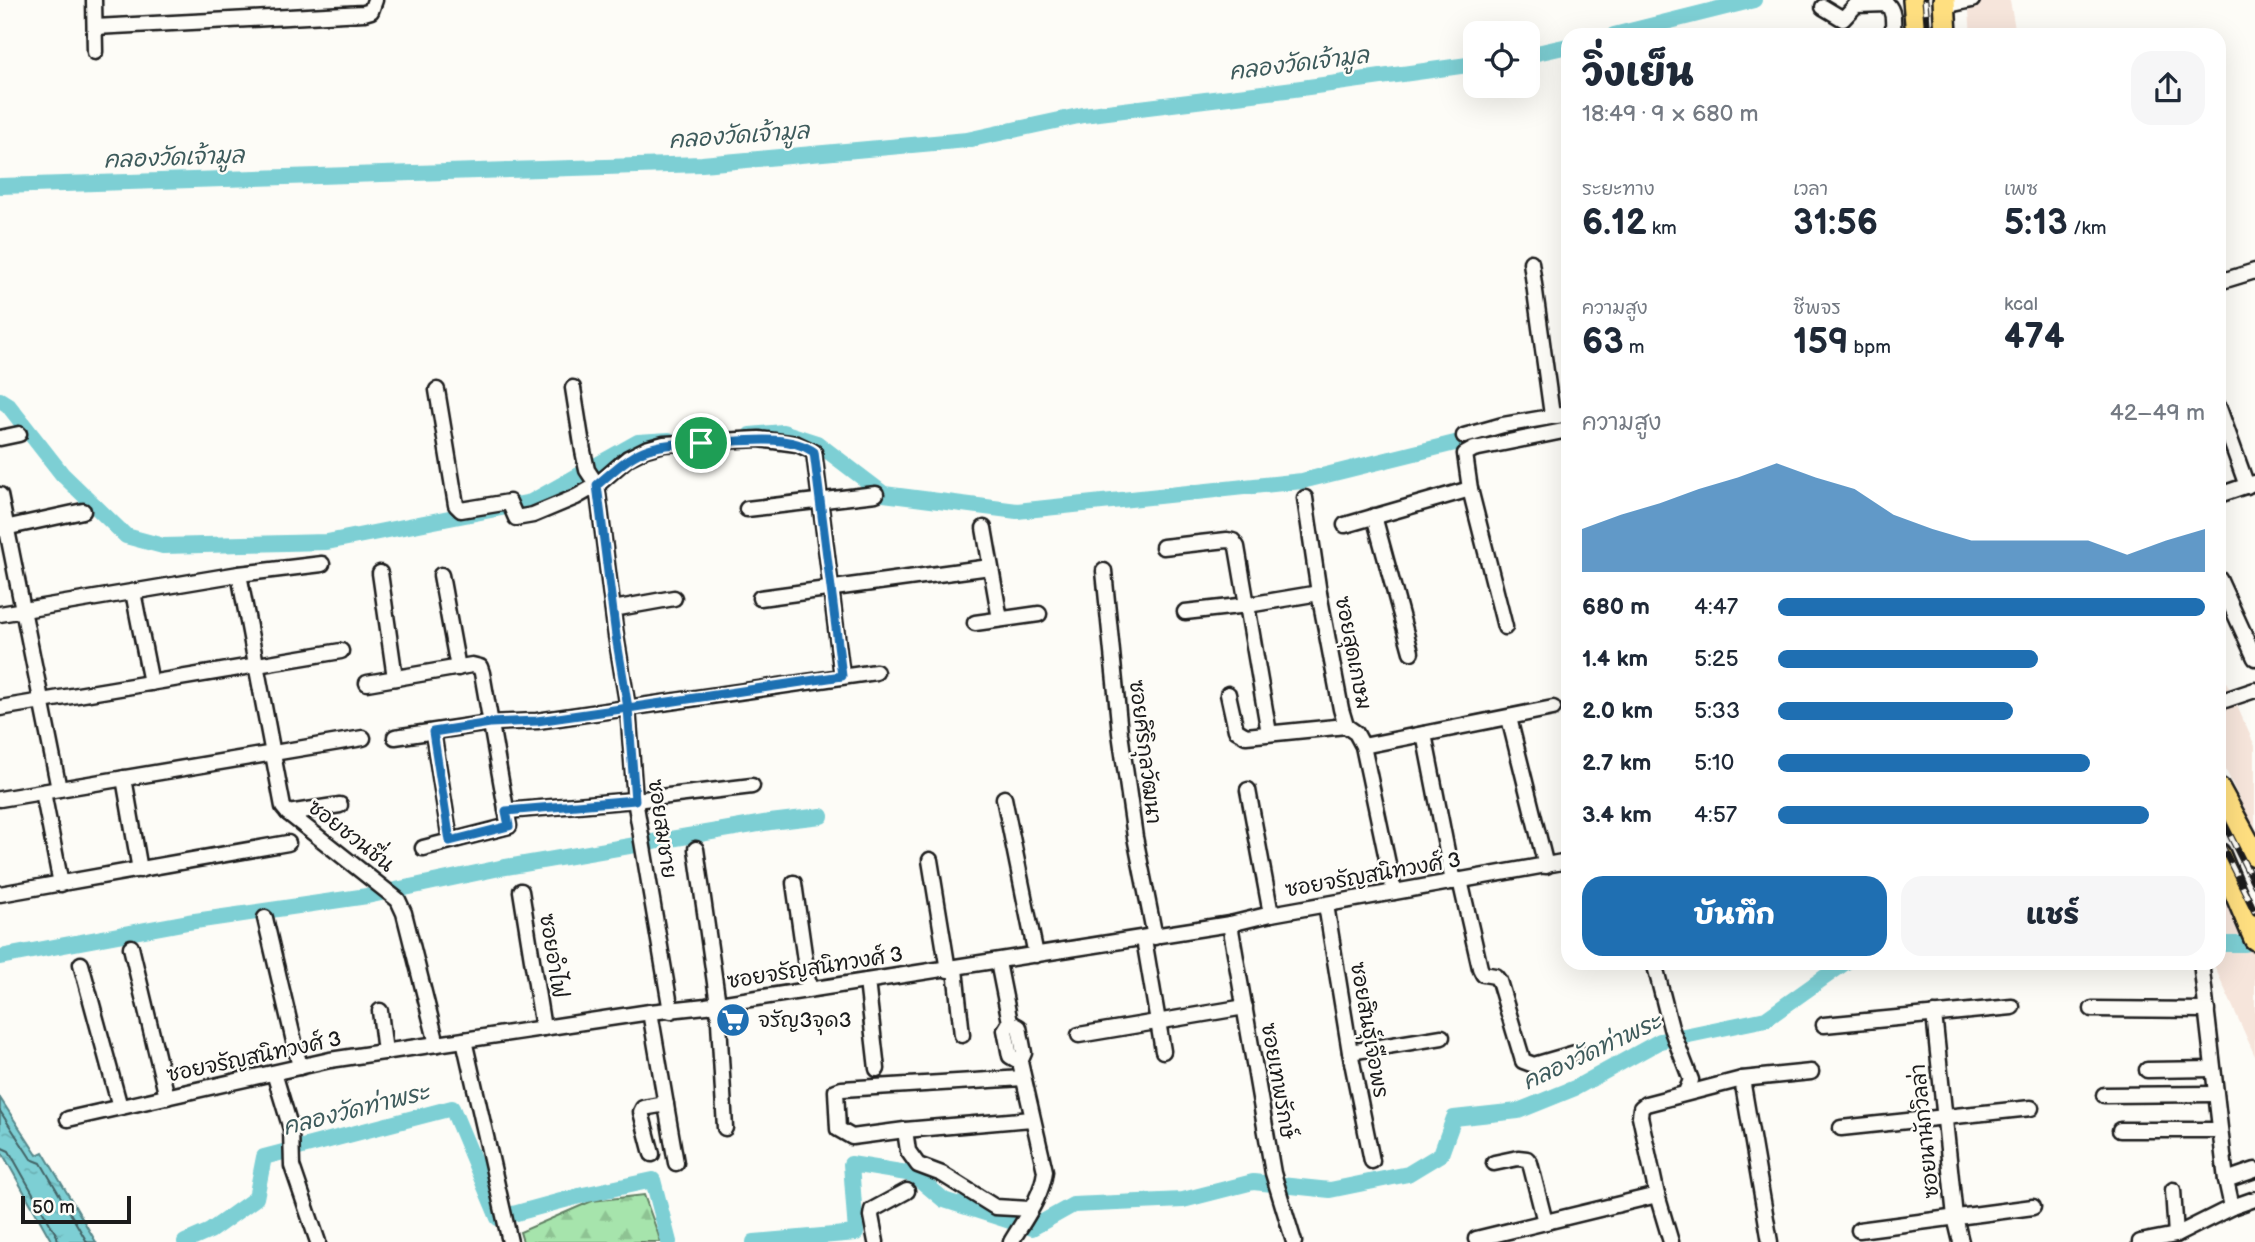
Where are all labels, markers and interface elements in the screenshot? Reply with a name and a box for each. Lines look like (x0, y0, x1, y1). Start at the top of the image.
map controls (1463, 21, 1540, 98)
button: locate (1463, 21, 1540, 98)
water label: คลองวัดเจ้ามูล (1227, 40, 1373, 88)
text: วิ่งเย็น (1582, 51, 1694, 96)
button: share (2131, 51, 2205, 125)
text: 18:49 · 9 × 680 m (1582, 100, 1758, 128)
water label: คลองวัดเจ้ามูล (668, 116, 812, 157)
water label: คลองวัดเจ้ามูล (103, 140, 247, 176)
text: ระยะทาง (1582, 178, 1655, 201)
text: เวลา (1793, 178, 1828, 201)
text: เพซ (2004, 178, 2038, 201)
text: 6.12 (1582, 202, 1647, 245)
text: 31:56 (1793, 202, 1878, 245)
text: 5:13 (2004, 202, 2068, 245)
text: km (1647, 217, 1677, 240)
text: /km (2068, 217, 2107, 240)
text: kcal (2004, 293, 2038, 316)
text: ความสูง (1582, 297, 1648, 320)
text: ชีพจร (1793, 297, 1841, 320)
text: 474 (2004, 316, 2065, 359)
text: 63 (1582, 321, 1624, 364)
text: 159 (1793, 321, 1848, 364)
text: m (1624, 336, 1645, 359)
text: bpm (1848, 336, 1891, 359)
text: 42–49 m (2110, 399, 2205, 427)
text: ความสูง (1582, 409, 1661, 437)
pin (671, 413, 731, 473)
icon: arrive (682, 424, 720, 462)
text: 680 m (1582, 593, 1650, 621)
text: 4:47 (1694, 593, 1738, 621)
street label: ซอยสุดเกษม (1327, 594, 1376, 713)
text: 1.4 km (1582, 645, 1648, 673)
text: 5:25 (1694, 645, 1739, 673)
street label: ซอยศิริกุลวัฒนา (1121, 679, 1166, 826)
text: 2.0 km (1582, 697, 1653, 725)
text: 5:33 (1694, 697, 1740, 725)
text: 2.7 km (1582, 749, 1651, 777)
text: 5:10 (1694, 749, 1734, 777)
street label: ซอยสมชาย (643, 778, 681, 880)
street label: ซอยชวนชื่น (303, 790, 403, 877)
text: 3.4 km (1582, 801, 1652, 829)
text: 4:57 (1694, 801, 1737, 829)
street label: ซอยจรัญสนิทวงศ์ 3 (1283, 846, 1463, 903)
button: บันทึก (1582, 876, 1887, 956)
button: แชร์ (1901, 876, 2205, 956)
street label: ซอยอำไฟ (534, 912, 573, 1000)
street label: ซอยจรัญสนิทวงศ์ 3 (725, 941, 905, 994)
street label: ซอยสินธุ์เจือพร (1342, 960, 1394, 1101)
supermarket icon: จรัญ3จุด3 (714, 1001, 752, 1039)
water label: คลองวัดท่าพระ (1518, 1006, 1668, 1096)
place label: จรัญ3จุด3 (758, 1008, 852, 1036)
street label: ซอยเทพรักษ์ (1255, 1021, 1302, 1141)
street label: ซอยจรัญสนิทวงศ์ 3 (164, 1025, 344, 1088)
street label: ซอยนานักวิลล่า (1905, 1063, 1944, 1200)
water label: คลองวัดท่าพระ (280, 1077, 434, 1142)
scale bar (21, 1193, 131, 1225)
text: 50 m (32, 1196, 75, 1219)

